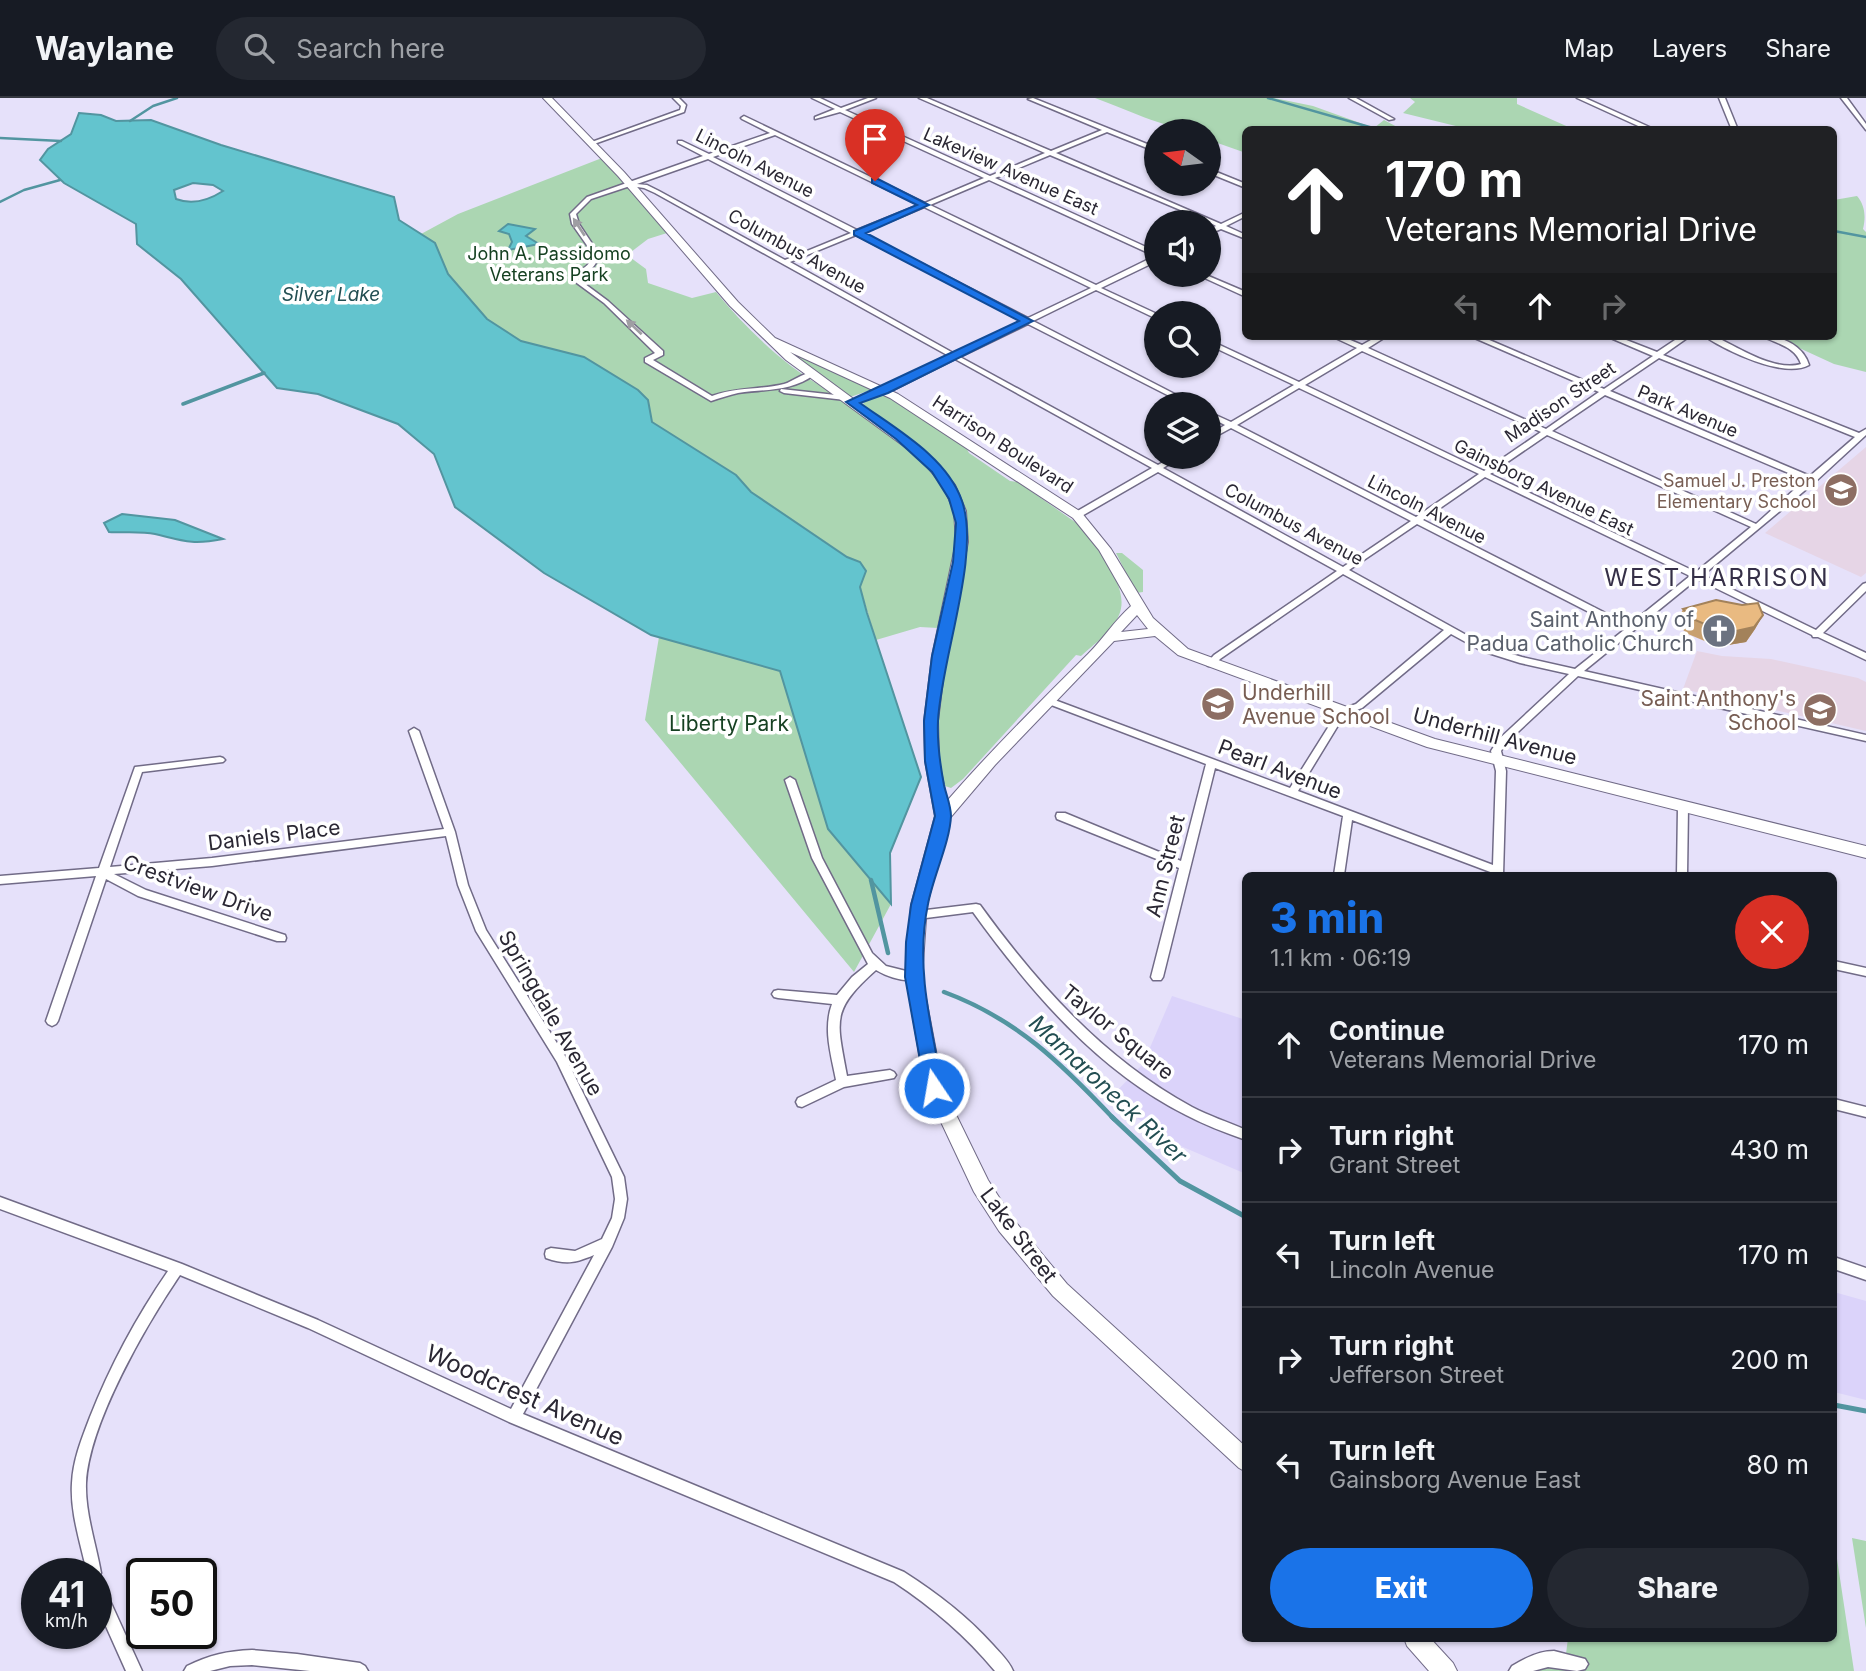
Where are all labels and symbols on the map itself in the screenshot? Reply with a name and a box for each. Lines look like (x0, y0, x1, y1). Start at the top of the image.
pin (845, 109, 905, 181)
north arrow (1144, 119, 1222, 196)
street label: Lakeview Avenue East (920, 123, 1102, 219)
street label: Lincoln Avenue (693, 124, 817, 202)
street label: Columbus Avenue (724, 204, 870, 298)
one-way arrow (573, 217, 586, 237)
park label: John A. Passidomo Veterans Park (467, 243, 631, 285)
water label: Silver Lake (282, 283, 380, 306)
one-way arrow (625, 318, 642, 335)
street label: Madison Street (1501, 357, 1619, 447)
street label: Park Avenue (1635, 380, 1741, 442)
street label: Harrison Boulevard (929, 391, 1077, 497)
street label: Gainsborg Avenue East (1451, 434, 1637, 540)
street label: Lincoln Avenue (1365, 470, 1489, 548)
place label: Samuel J. Preston Elementary School (1657, 470, 1816, 512)
school or university icon: Samuel J. Preston Elementary School (1822, 471, 1860, 509)
street label: Columbus Avenue (1221, 479, 1367, 569)
district label: WEST HARRISON (1604, 563, 1830, 592)
place label: Saint Anthony of Padua Catholic Church (1467, 607, 1694, 656)
church icon: Saint Anthony of Padua Catholic Church (1700, 612, 1738, 650)
place label: Underhill Avenue School (1242, 680, 1390, 729)
school or university icon: Underhill Avenue School (1199, 685, 1237, 723)
place label: Saint Anthony's School (1640, 686, 1796, 735)
school or university icon: Saint Anthony's School (1801, 691, 1839, 729)
street label: Underhill Avenue (1410, 702, 1580, 770)
park label: Liberty Park (669, 711, 790, 736)
street label: Pearl Avenue (1215, 734, 1345, 804)
street label: Ann Street (1140, 812, 1190, 920)
street label: Daniels Place (206, 814, 342, 856)
street label: Crestview Drive (120, 849, 276, 927)
street label: Springdale Avenue (494, 926, 608, 1100)
street label: Taylor Square (1057, 979, 1179, 1085)
water label: Mamaroneck River (1023, 1009, 1194, 1170)
position arrow (897, 1051, 971, 1125)
street label: Lake Street (975, 1183, 1063, 1287)
street label: Woodcrest Avenue (421, 1338, 629, 1452)
speed limit sign: 50 (126, 1558, 217, 1649)

